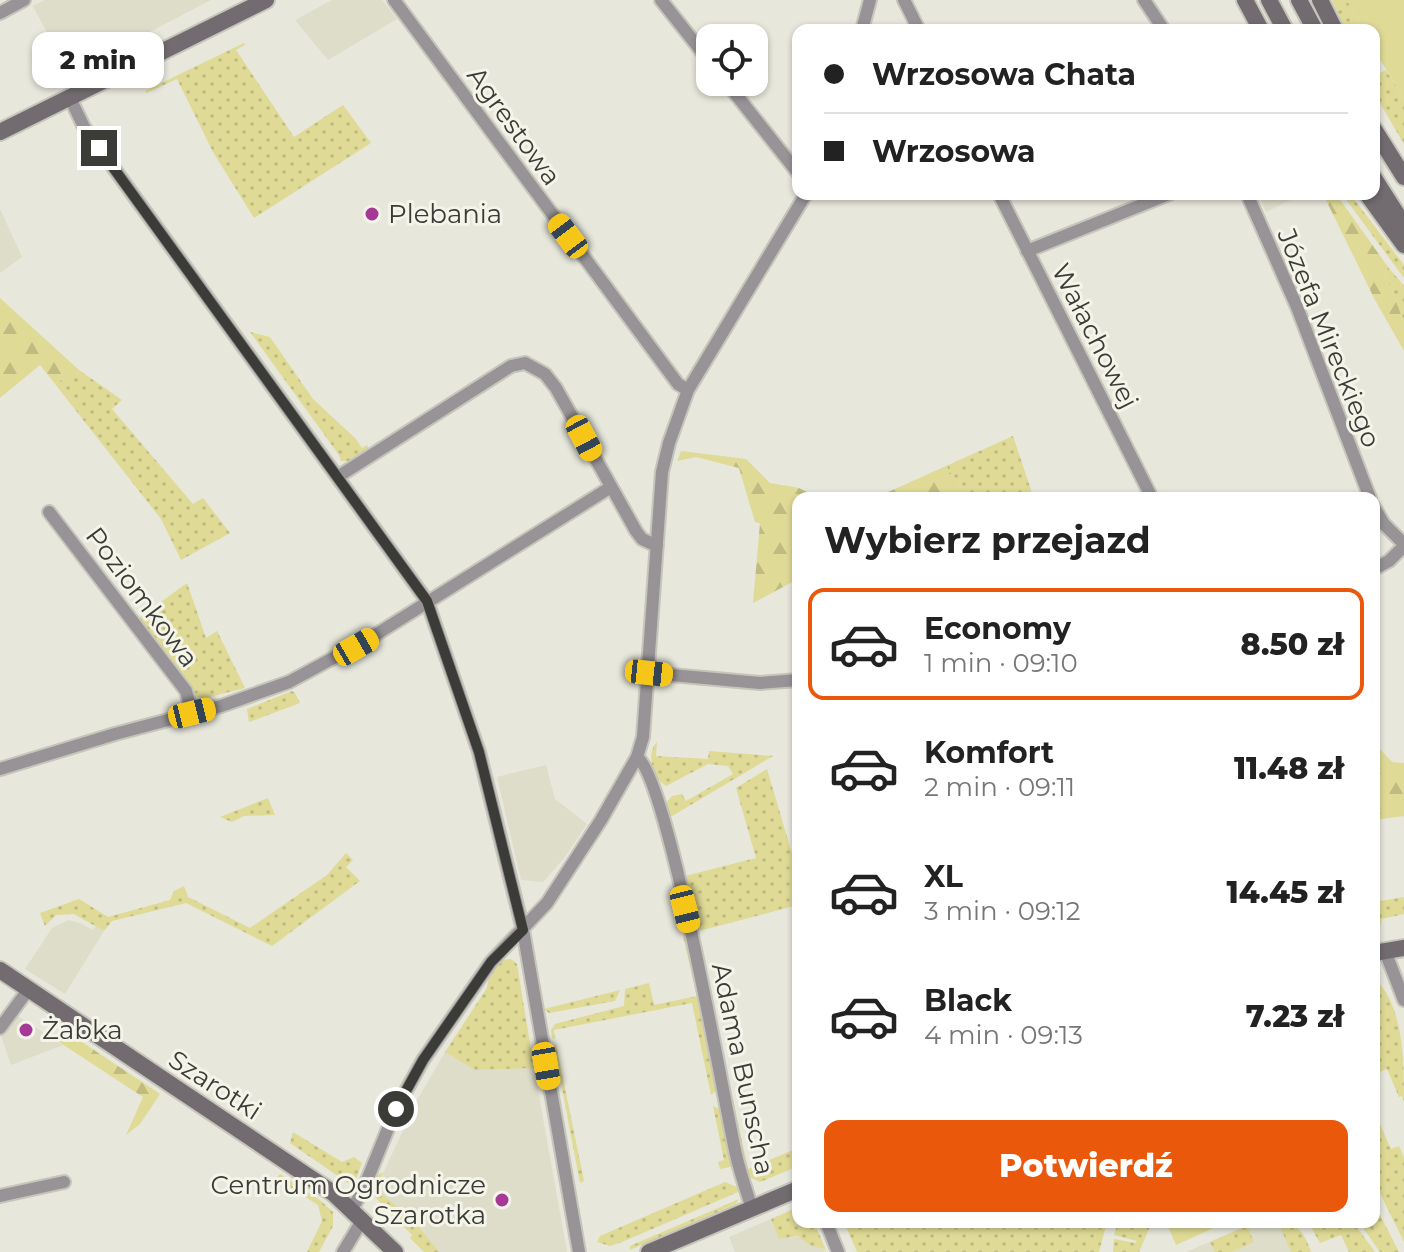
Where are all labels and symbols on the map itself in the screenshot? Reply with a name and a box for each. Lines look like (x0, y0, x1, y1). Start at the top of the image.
callout: 2 min (33, 32, 165, 88)
street label: Agrestowa (460, 61, 568, 191)
route end (81, 130, 117, 166)
place label: Plebania (388, 198, 502, 230)
marker: Plebania (363, 205, 381, 223)
car (544, 210, 592, 262)
street label: Józefa Mireckiego (1270, 223, 1387, 452)
street label: Wałachowej (1045, 258, 1145, 414)
car (562, 411, 606, 465)
street label: Poziomkowa (79, 521, 205, 673)
car (329, 625, 383, 669)
car (624, 659, 674, 687)
car (166, 696, 218, 730)
car (668, 883, 702, 935)
street label: Adama Bunscha (705, 960, 781, 1178)
place label: Żabka (42, 1014, 123, 1046)
marker: Żabka (17, 1021, 35, 1039)
car (530, 1040, 562, 1092)
street label: Szarotki (163, 1043, 267, 1127)
route start (378, 1091, 414, 1127)
place label: Centrum Ogrodnicze Szarotka (211, 1169, 486, 1231)
marker: Centrum Ogrodnicze Szarotka (493, 1191, 511, 1209)

